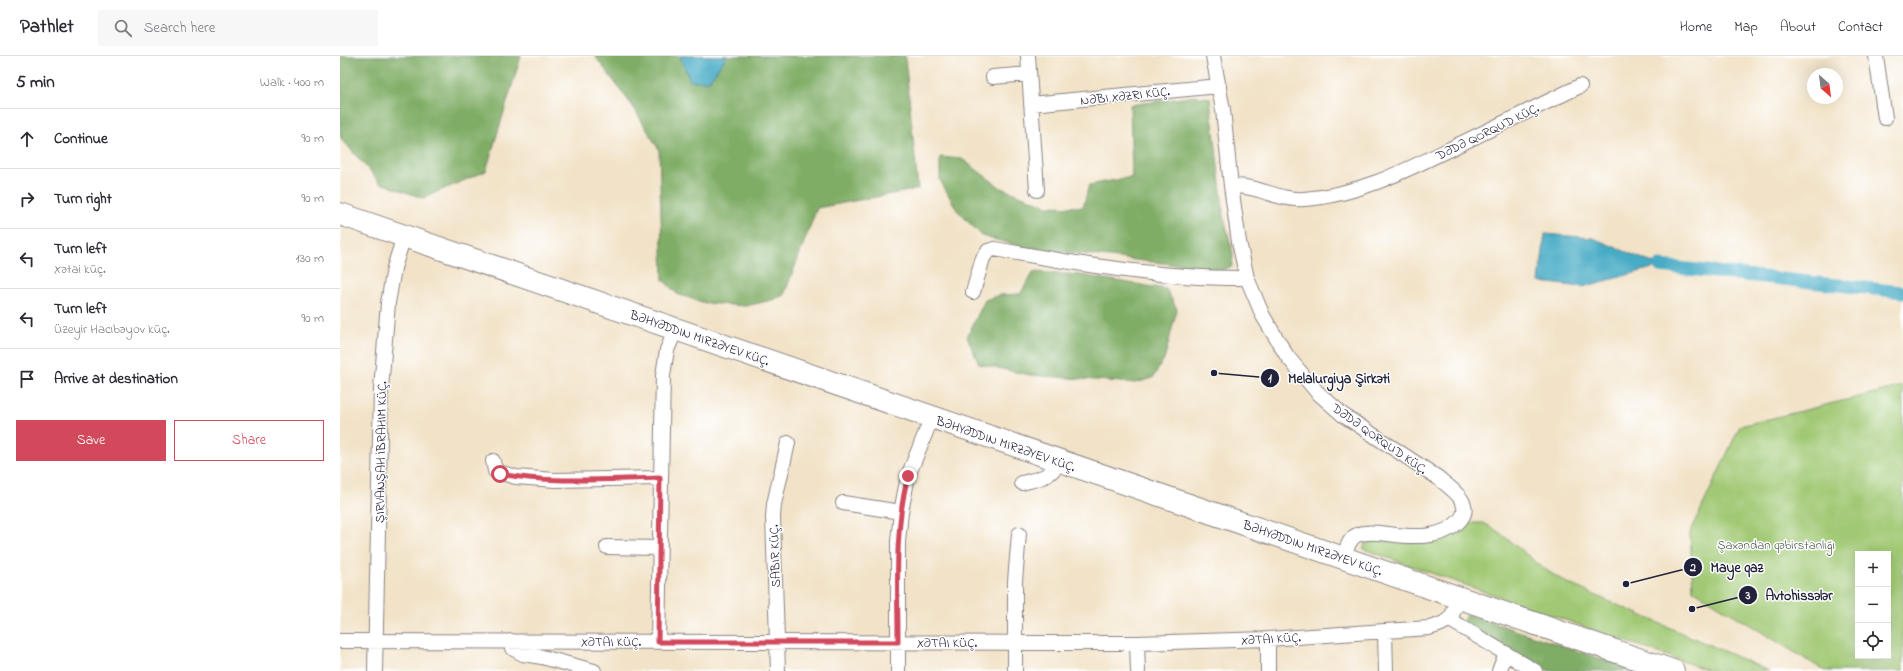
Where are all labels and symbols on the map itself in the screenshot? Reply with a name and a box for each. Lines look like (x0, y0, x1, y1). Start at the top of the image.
north arrow (1807, 68, 1843, 104)
street label: NƏBI XƏZRI KÜÇ. (1079, 82, 1171, 111)
street label: DƏDƏ QORQUD KÜÇ. (1432, 99, 1543, 166)
street label: BƏHYƏDDIN MIRZƏYEV KÜÇ. (626, 305, 772, 371)
callout: Melalurgiya Şirkəti (1260, 365, 1398, 391)
text: Melalurgiya Şirkəti (1288, 369, 1391, 392)
text: 1 (1268, 370, 1272, 388)
street label: ŞIRVANŞAH İBRAHIM KÜÇ. (371, 381, 392, 523)
street label: DƏDƏ QORQUD KÜÇ. (1327, 399, 1431, 480)
street label: BƏHYƏDDIN MIRZƏYEV KÜÇ. (932, 411, 1078, 477)
route start (491, 465, 509, 483)
route end (899, 467, 917, 485)
street label: BƏHYƏDDIN MIRZƏYEV KÜÇ. (1239, 515, 1385, 581)
street label: SABIR KÜÇ. (765, 524, 786, 588)
park label: Şaxəndan qəbirstanlığı (1717, 536, 1835, 556)
callout: Maye qaz (1683, 554, 1772, 580)
text: Maye qaz (1711, 558, 1765, 581)
text: 2 (1689, 559, 1696, 577)
callout: Avtohissələr (1738, 582, 1841, 608)
text: Avtohissələr (1765, 586, 1833, 607)
text: 3 (1745, 587, 1751, 605)
street label: XƏTAI KÜÇ. (1241, 628, 1302, 651)
street label: XƏTAI KÜÇ. (581, 633, 641, 652)
street label: XƏTAI KÜÇ. (917, 634, 977, 653)

